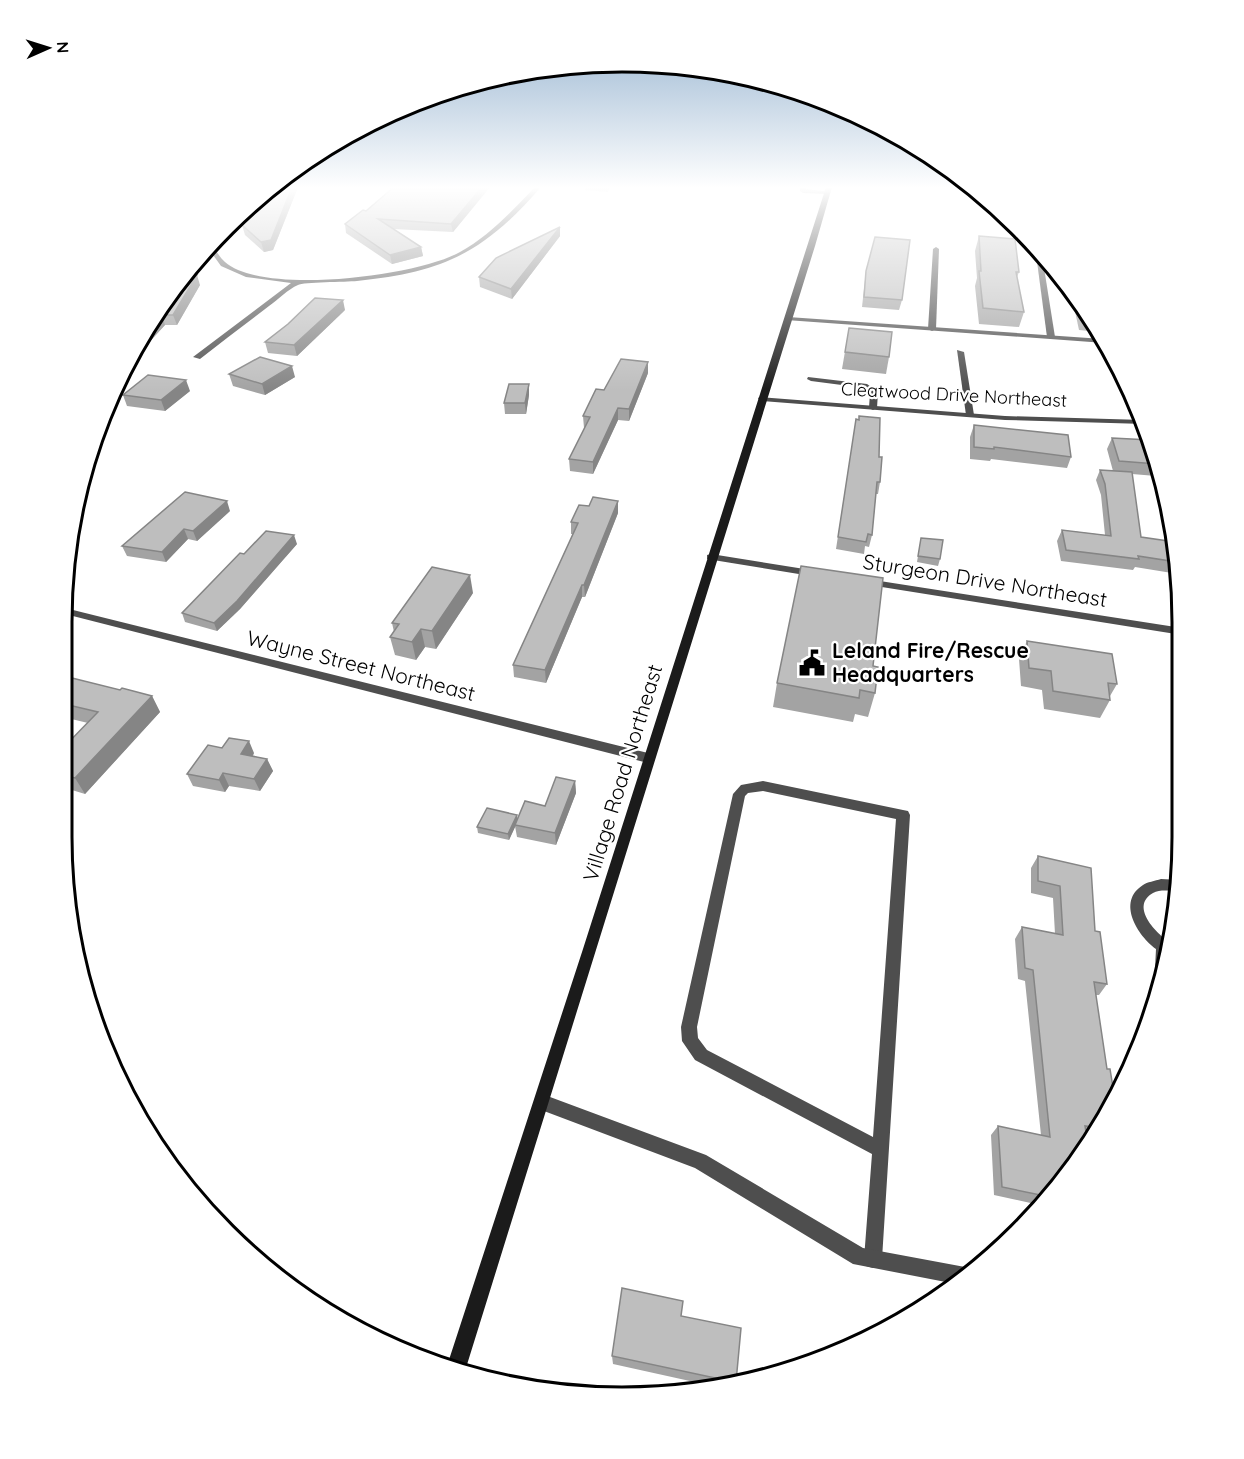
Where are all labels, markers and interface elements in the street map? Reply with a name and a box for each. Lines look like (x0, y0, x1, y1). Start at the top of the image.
north arrow (18, 18, 78, 78)
text: N (53, 41, 73, 54)
street label: Cleatwood Drive Northeast (841, 377, 1067, 412)
street label: Sturgeon Drive Northeast (861, 548, 1109, 612)
street label: Wayne Street Northeast (244, 624, 478, 706)
place label: Leland Fire/Rescue Headquarters (832, 637, 1029, 687)
public building icon: Leland Fire/Rescue Headquarters (797, 648, 827, 678)
street label: Village Road Northeast (577, 661, 667, 884)

